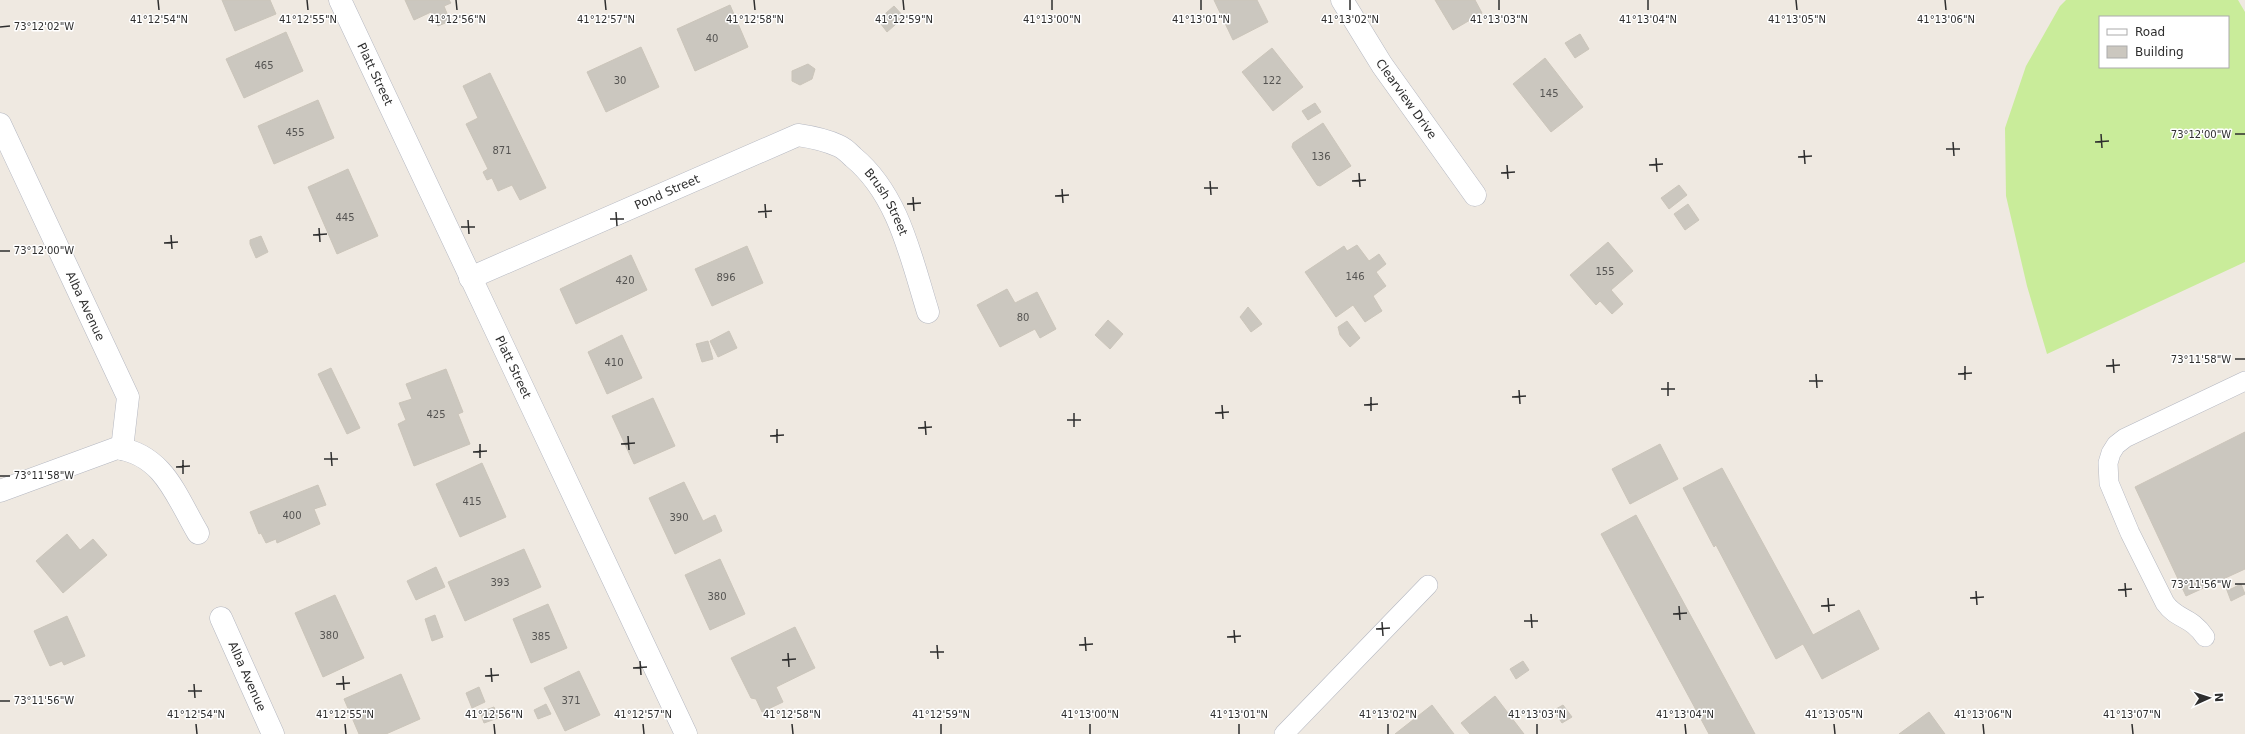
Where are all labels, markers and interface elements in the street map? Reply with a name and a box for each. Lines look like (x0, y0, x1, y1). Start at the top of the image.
text: 41°12'54"N (130, 14, 188, 25)
text: 41°12'55"N (279, 14, 337, 25)
text: 41°12'56"N (428, 14, 486, 25)
text: 41°12'57"N (577, 14, 635, 25)
text: 41°12'58"N (726, 14, 784, 25)
text: 41°12'59"N (875, 14, 933, 25)
text: 41°13'00"N (1023, 14, 1081, 25)
text: 41°13'01"N (1172, 14, 1230, 25)
text: 41°13'02"N (1321, 14, 1379, 25)
text: 41°13'03"N (1470, 14, 1528, 25)
text: 41°13'04"N (1619, 14, 1677, 25)
text: 41°13'05"N (1768, 14, 1826, 25)
text: 41°13'06"N (1917, 14, 1975, 25)
legend (2099, 16, 2229, 68)
text: 73°12'02"W (14, 21, 74, 32)
text: Road (2135, 25, 2165, 39)
house number: 40 (706, 33, 718, 44)
street label: Platt Street (354, 41, 396, 108)
text: Building (2135, 45, 2184, 59)
street label: Clearview Drive (1373, 56, 1440, 142)
house number: 465 (254, 60, 274, 71)
house number: 30 (614, 75, 626, 86)
house number: 122 (1262, 75, 1282, 86)
house number: 145 (1539, 88, 1559, 99)
house number: 455 (285, 127, 305, 138)
text: 73°12'00"W (2171, 129, 2231, 140)
house number: 871 (492, 145, 512, 156)
house number: 136 (1311, 151, 1331, 162)
street label: Brush Street (862, 166, 911, 238)
street label: Pond Street (632, 172, 702, 212)
house number: 445 (335, 212, 355, 223)
text: 73°12'00"W (14, 245, 74, 256)
house number: 155 (1595, 266, 1615, 277)
street label: Alba Avenue (63, 269, 108, 343)
house number: 146 (1345, 271, 1365, 282)
house number: 896 (716, 272, 736, 283)
house number: 420 (615, 275, 635, 286)
house number: 80 (1017, 312, 1029, 323)
street label: Platt Street (492, 334, 534, 401)
text: 73°11'58"W (2171, 354, 2231, 365)
house number: 410 (604, 357, 624, 368)
house number: 425 (426, 409, 446, 420)
text: 73°11'58"W (14, 470, 74, 481)
house number: 415 (462, 496, 482, 507)
house number: 400 (282, 510, 302, 521)
house number: 390 (669, 512, 689, 523)
house number: 393 (490, 577, 510, 588)
text: 73°11'56"W (2171, 579, 2231, 590)
house number: 380 (707, 591, 727, 602)
house number: 380 (319, 630, 339, 641)
house number: 385 (531, 631, 551, 642)
street label: Alba Avenue (225, 639, 269, 713)
north arrow (2189, 678, 2229, 718)
text: N (2212, 693, 2225, 702)
text: 73°11'56"W (14, 695, 74, 706)
house number: 371 (561, 695, 581, 706)
text: 41°12'54"N (167, 709, 225, 720)
text: 41°12'55"N (316, 709, 374, 720)
text: 41°12'56"N (465, 709, 523, 720)
text: 41°12'57"N (614, 709, 672, 720)
text: 41°12'58"N (763, 709, 821, 720)
text: 41°12'59"N (912, 709, 970, 720)
text: 41°13'00"N (1061, 709, 1119, 720)
text: 41°13'01"N (1210, 709, 1268, 720)
text: 41°13'02"N (1359, 709, 1417, 720)
text: 41°13'03"N (1508, 709, 1566, 720)
text: 41°13'04"N (1656, 709, 1714, 720)
text: 41°13'05"N (1805, 709, 1863, 720)
text: 41°13'06"N (1954, 709, 2012, 720)
text: 41°13'07"N (2103, 709, 2161, 720)

